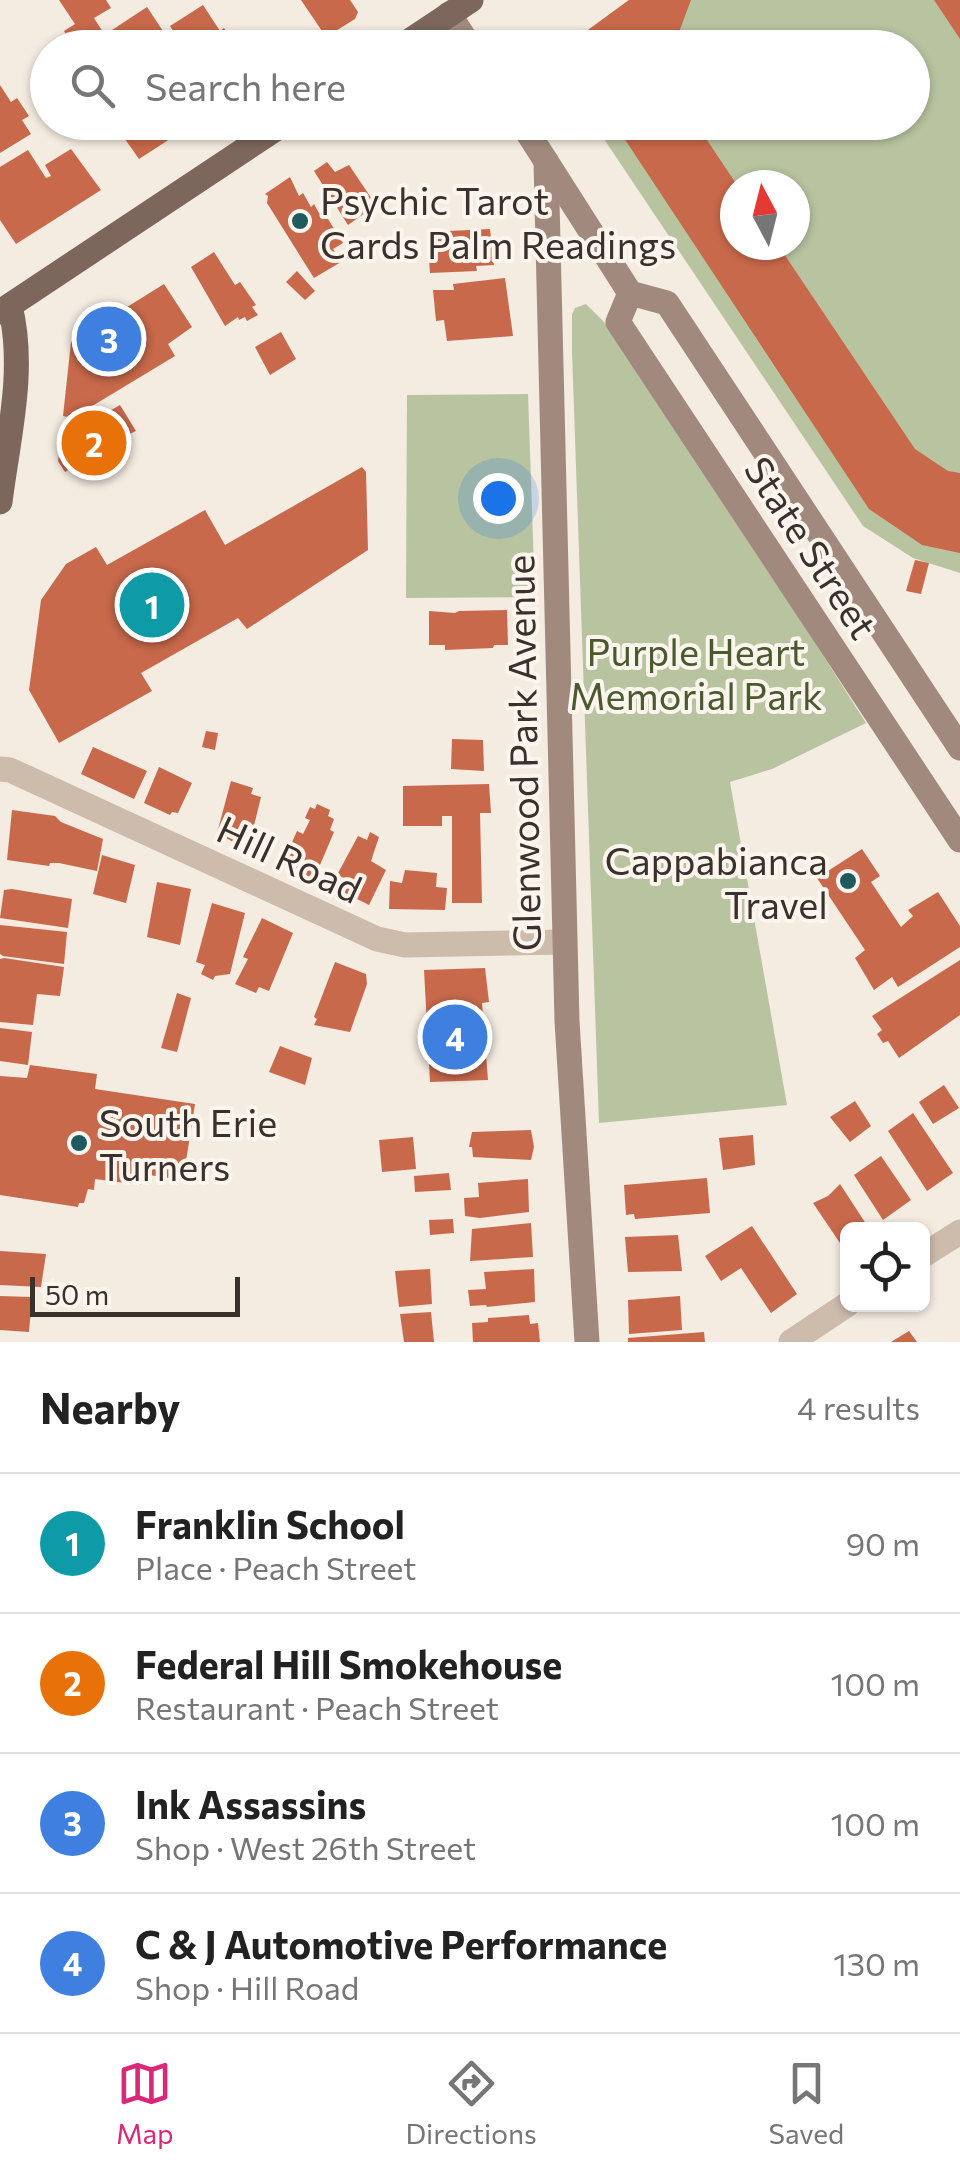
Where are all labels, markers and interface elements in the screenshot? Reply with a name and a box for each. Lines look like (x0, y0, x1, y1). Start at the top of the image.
search box (30, 30, 930, 140)
icon: search (65, 58, 120, 113)
text: Search here (145, 62, 346, 109)
north arrow (720, 170, 810, 260)
place label: Psychic Tarot Cards Palm Readings (320, 176, 676, 267)
marker: Psychic Tarot Cards Palm Readings (289, 210, 311, 232)
pin: 3 (76, 302, 142, 376)
pin: 2 (62, 406, 126, 480)
street label: State Street (736, 447, 888, 647)
your location (473, 473, 524, 524)
street label: Glenwood Park Avenue (495, 554, 549, 952)
pin: 1 (120, 568, 184, 642)
park label: Purple Heart Memorial Park (569, 627, 823, 718)
street label: Hill Road (210, 804, 370, 912)
place label: Cappabianca Travel (605, 836, 828, 927)
marker: Cappabianca Travel (837, 870, 859, 892)
pin: 4 (422, 1000, 488, 1074)
place label: South Erie Turners (99, 1098, 277, 1189)
marker: South Erie Turners (68, 1132, 90, 1154)
map controls (840, 1222, 930, 1312)
button: locate (840, 1222, 930, 1312)
scale bar (30, 1272, 240, 1316)
text: 50 m (45, 1277, 109, 1311)
text: Nearby (40, 1381, 180, 1433)
text: 4 results (797, 1387, 920, 1427)
text: Franklin School (135, 1500, 405, 1547)
text: 1 (65, 1523, 80, 1563)
text: 90 m (846, 1523, 920, 1563)
text: Place · Peach Street (135, 1547, 416, 1587)
text: Federal Hill Smokehouse (135, 1640, 562, 1687)
text: 2 (63, 1663, 82, 1703)
text: 100 m (831, 1663, 920, 1703)
text: Restaurant · Peach Street (135, 1687, 499, 1727)
text: Ink Assassins (135, 1780, 366, 1827)
text: 3 (63, 1803, 82, 1843)
text: 100 m (831, 1803, 920, 1843)
text: Shop · West 26th Street (135, 1827, 476, 1867)
text: C & J Automotive Performance (135, 1920, 667, 1967)
text: 4 (63, 1943, 82, 1983)
text: 130 m (833, 1943, 920, 1983)
text: Shop · Hill Road (135, 1967, 359, 2007)
tab: Map (116, 2056, 174, 2150)
tab: Directions (405, 2056, 537, 2150)
tab: Saved (769, 2056, 844, 2150)

